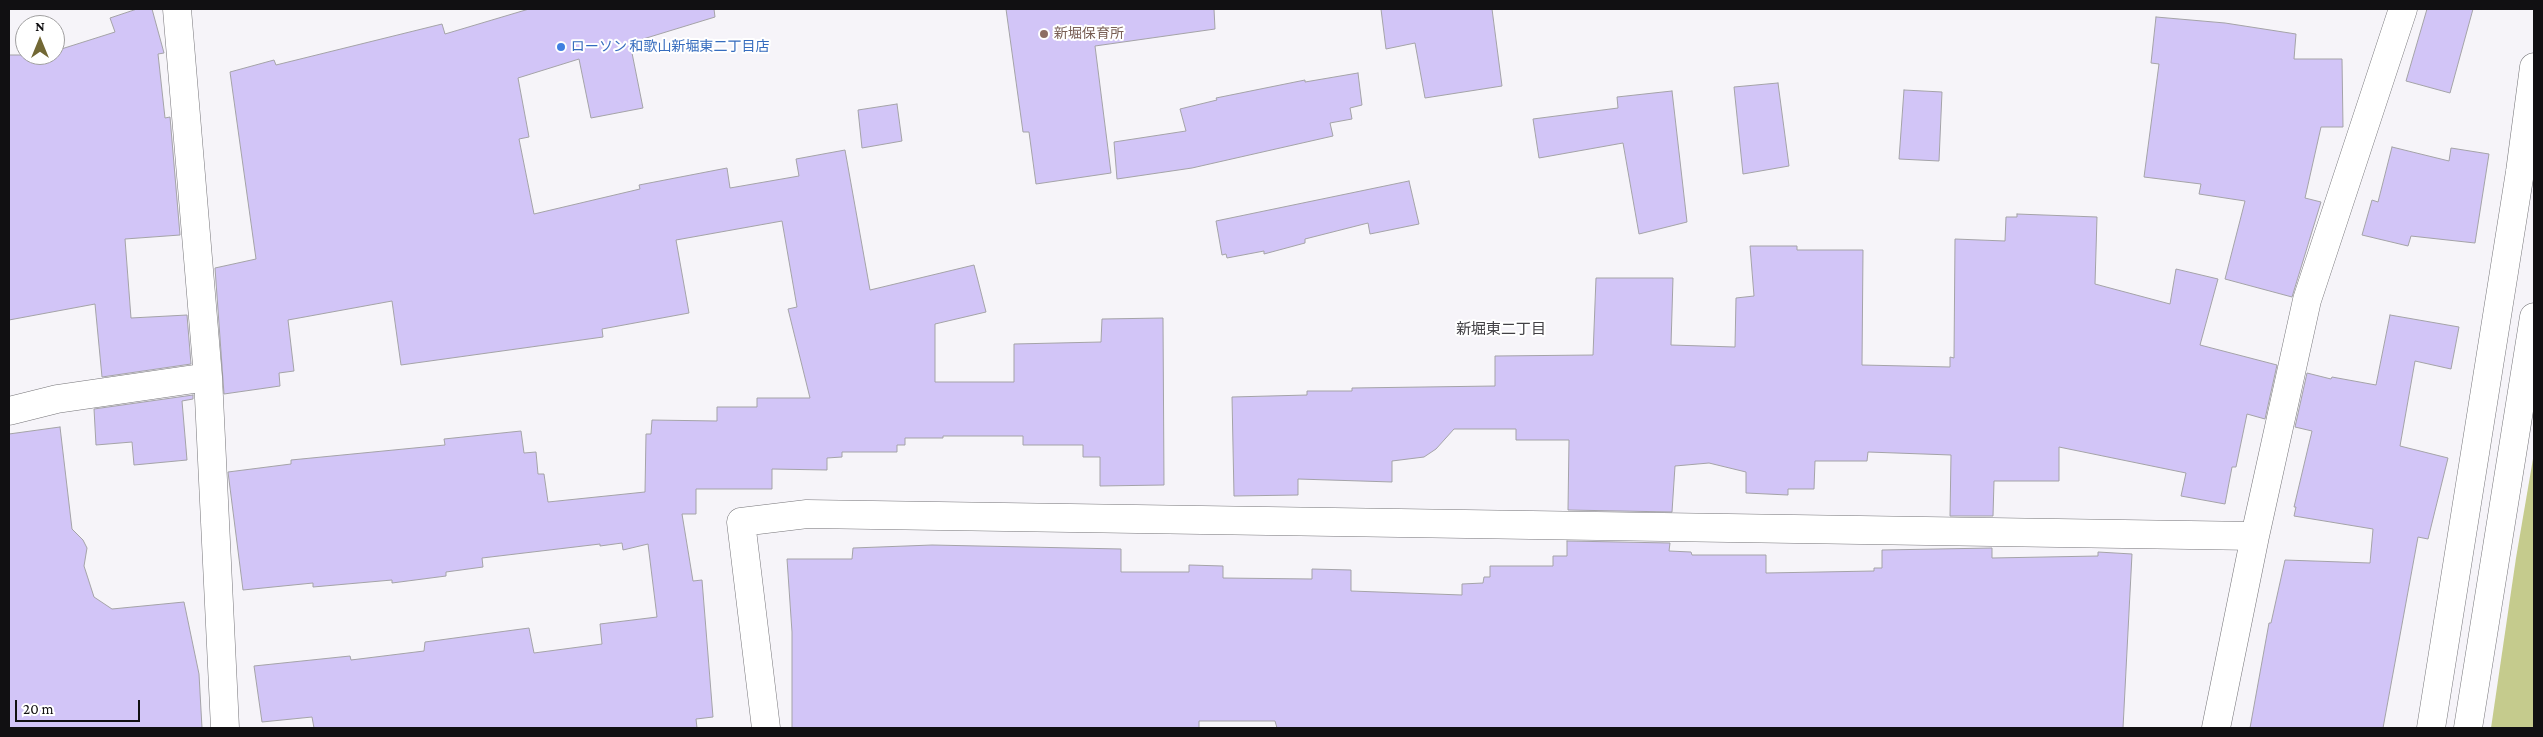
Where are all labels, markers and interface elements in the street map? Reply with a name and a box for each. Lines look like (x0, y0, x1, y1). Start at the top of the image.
north arrow (15, 15, 65, 65)
text: N (35, 18, 45, 34)
place label: 新堀保育所 (1054, 26, 1124, 42)
marker: 新堀保育所 (1038, 28, 1050, 40)
place label: ローソン 和歌山新堀東二丁目店 (571, 39, 770, 55)
marker: ローソン 和歌山新堀東二丁目店 (555, 41, 567, 53)
district label: 新堀東二丁目 (1456, 320, 1546, 338)
scale bar (18, 690, 142, 722)
text: 20 m (23, 701, 54, 717)

